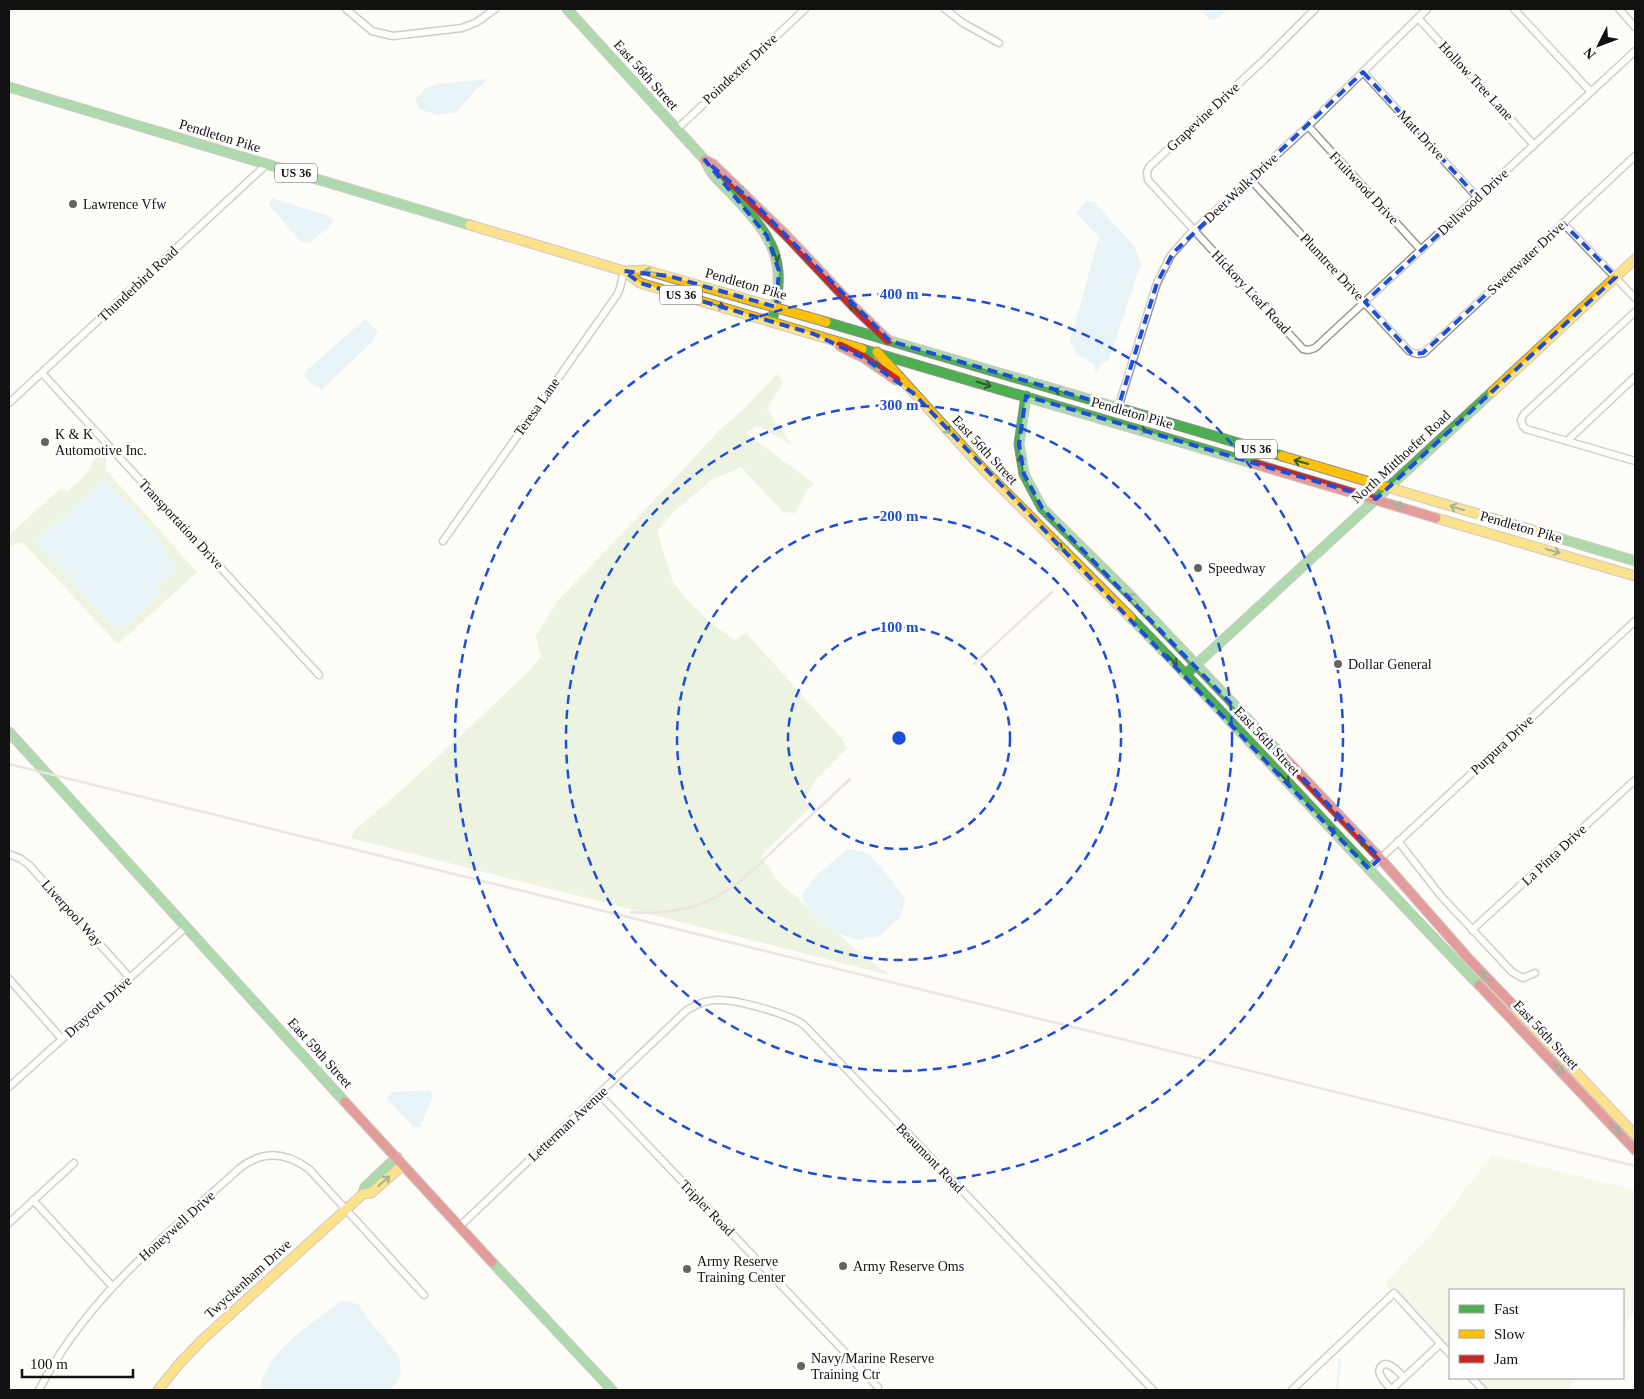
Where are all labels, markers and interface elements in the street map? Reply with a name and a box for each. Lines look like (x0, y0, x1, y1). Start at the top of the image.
north arrow (1574, 20, 1624, 70)
street label: Poindexter Drive (700, 31, 780, 107)
street label: East 56th Street (611, 37, 681, 113)
street label: Hollow Tree Lane (1436, 39, 1516, 123)
text: N (1581, 45, 1599, 62)
street label: Grapevine Drive (1164, 80, 1242, 154)
street label: Matt Drive (1394, 107, 1448, 163)
street label: Pendleton Pike (177, 116, 263, 156)
street label: Fruitwood Drive (1327, 149, 1401, 227)
street label: Deer Walk Drive (1201, 150, 1281, 226)
road number: US 36 (275, 164, 317, 182)
street label: Dellwood Drive (1435, 166, 1511, 238)
one-way arrow (735, 185, 748, 197)
place label: Lawrence Vfw (83, 197, 167, 212)
marker: Lawrence Vfw (67, 198, 79, 210)
street label: Sweetwater Drive (1484, 218, 1568, 298)
street label: Plumtree Drive (1297, 230, 1367, 304)
street label: Thunderbird Road (95, 243, 181, 325)
one-way arrow (771, 247, 780, 262)
street label: Hickory Leaf Road (1209, 247, 1293, 337)
street label: Pendleton Pike (703, 265, 789, 303)
one-way arrow (644, 267, 660, 276)
road number: US 36 (660, 286, 702, 304)
text: 400 m (880, 286, 919, 302)
one-way arrow (710, 301, 726, 311)
one-way arrow (849, 302, 861, 315)
one-way arrow (866, 359, 880, 369)
street label: Teresa Lane (511, 375, 563, 439)
one-way arrow (976, 380, 992, 389)
one-way arrow (1053, 386, 1069, 395)
street label: Pendleton Pike (1089, 394, 1175, 432)
text: 300 m (880, 397, 919, 413)
street label: North Mitthoefer Road (1349, 407, 1453, 507)
street label: East 56th Street (949, 412, 1021, 488)
one-way arrow (939, 421, 951, 434)
one-way arrow (1132, 425, 1148, 435)
place label: K & K Automotive Inc. (55, 427, 147, 458)
marker: K & K Automotive Inc. (39, 436, 51, 448)
road number: US 36 (1235, 439, 1277, 458)
one-way arrow (1017, 454, 1027, 470)
one-way arrow (1293, 457, 1309, 467)
street label: Transportation Drive (136, 476, 226, 572)
one-way arrow (1389, 501, 1405, 511)
one-way arrow (1449, 502, 1465, 512)
text: 200 m (880, 508, 919, 524)
street label: Pendleton Pike (1478, 508, 1564, 546)
one-way arrow (1051, 538, 1063, 550)
one-way arrow (1544, 547, 1560, 557)
place label: Speedway (1208, 561, 1266, 576)
marker: Speedway (1192, 562, 1204, 574)
one-way arrow (1127, 593, 1139, 605)
text: 100 m (880, 619, 919, 635)
one-way arrow (1166, 653, 1178, 666)
place label: Dollar General (1348, 657, 1432, 672)
marker: Dollar General (1332, 658, 1344, 670)
street label: East 56th Street (1231, 703, 1303, 779)
street label: Purpura Drive (1468, 712, 1536, 778)
centre of rings (890, 729, 908, 747)
one-way arrow (1278, 771, 1290, 784)
street label: La Pinta Drive (1519, 821, 1589, 889)
one-way arrow (1360, 837, 1372, 850)
street label: Liverpool Way (38, 877, 106, 949)
one-way arrow (1480, 971, 1492, 984)
street label: Draycott Drive (62, 973, 134, 1041)
street label: East 56th Street (1510, 997, 1582, 1073)
street label: East 59th Street (285, 1015, 355, 1091)
one-way arrow (1553, 1062, 1564, 1075)
street label: Letterman Avenue (525, 1083, 611, 1165)
street label: Beaumont Road (893, 1120, 967, 1196)
one-way arrow (1609, 1122, 1621, 1135)
one-way arrow (378, 1176, 391, 1187)
street label: Tripler Road (677, 1177, 737, 1239)
street label: Honeywell Drive (136, 1188, 218, 1264)
street label: Twyckenham Drive (202, 1236, 294, 1322)
place label: Army Reserve Training Center (697, 1254, 786, 1285)
place label: Army Reserve Oms (853, 1259, 964, 1274)
marker: Army Reserve Oms (837, 1260, 849, 1272)
marker: Army Reserve Training Center (681, 1263, 693, 1275)
legend (1449, 1289, 1624, 1379)
text: Fast (1494, 1301, 1520, 1317)
text: Slow (1494, 1326, 1525, 1342)
scale bar (22, 1346, 134, 1378)
place label: Navy/Marine Reserve Training Ctr (811, 1351, 934, 1382)
text: Jam (1494, 1351, 1518, 1367)
text: 100 m (30, 1356, 68, 1372)
marker: Navy/Marine Reserve Training Ctr (795, 1360, 807, 1372)

